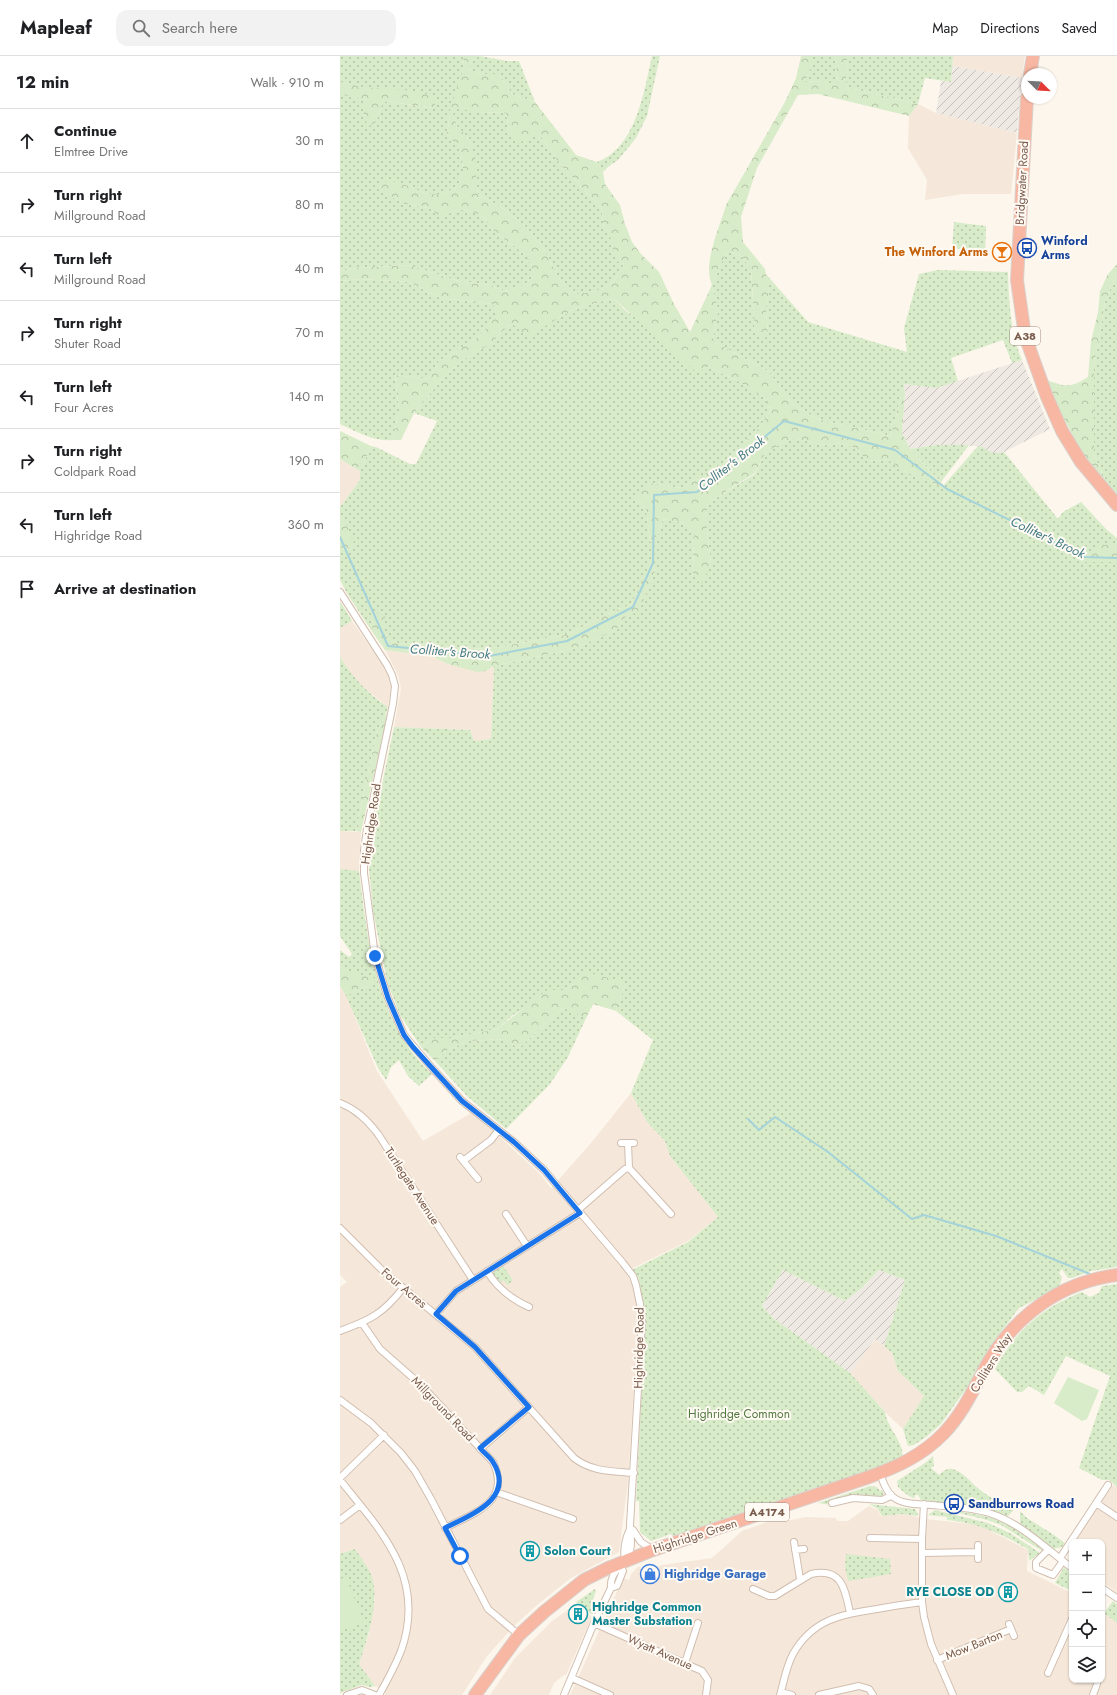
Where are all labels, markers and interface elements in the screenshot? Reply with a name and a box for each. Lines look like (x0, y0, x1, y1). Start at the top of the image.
search box (116, 10, 396, 46)
text: Mapleaf (20, 14, 92, 41)
icon: search (130, 17, 152, 39)
text: Search here (162, 17, 238, 39)
text: Map (932, 18, 958, 38)
text: Directions (980, 18, 1040, 38)
text: Saved (1062, 18, 1097, 38)
north arrow (1021, 68, 1057, 104)
text: 12 min (16, 70, 69, 94)
text: Walk · 910 m (251, 73, 324, 92)
text: Continue (54, 120, 117, 142)
icon: ahead (16, 130, 38, 152)
text: 30 m (295, 131, 324, 150)
street label: Bridgwater Road (1011, 140, 1033, 226)
text: Elmtree Drive (54, 142, 128, 161)
text: Turn right (54, 184, 122, 206)
icon: right (16, 194, 38, 216)
text: 80 m (295, 195, 324, 214)
text: Millground Road (54, 206, 146, 225)
place label: Winford Arms (1040, 232, 1088, 264)
bus stop icon: Winford Arms (1016, 237, 1038, 259)
bar icon: The Winford Arms (991, 241, 1013, 263)
place label: The Winford Arms (885, 243, 989, 261)
text: Turn left (54, 248, 112, 270)
icon: left (16, 258, 38, 280)
text: 40 m (295, 259, 324, 278)
text: Millground Road (54, 270, 146, 289)
text: Turn right (54, 312, 122, 334)
icon: right (16, 322, 38, 344)
text: 70 m (295, 323, 324, 342)
road number: A38 (1010, 327, 1040, 345)
text: Shuter Road (54, 334, 121, 353)
text: Turn left (54, 376, 112, 398)
icon: left (16, 386, 38, 408)
text: 140 m (289, 387, 324, 406)
text: Four Acres (54, 398, 113, 417)
water label: Colliter's Brook (694, 431, 769, 496)
text: Turn right (54, 440, 122, 462)
icon: right (16, 450, 38, 472)
text: 190 m (289, 451, 324, 470)
text: Coldpark Road (54, 462, 136, 481)
text: Turn left (54, 504, 112, 526)
water label: Colliter's Brook (1007, 512, 1089, 563)
icon: left (16, 514, 38, 536)
text: 360 m (288, 515, 324, 534)
text: Highridge Road (54, 526, 142, 545)
icon: arrive (16, 578, 38, 600)
text: Arrive at destination (54, 578, 196, 600)
water label: Colliter's Brook (409, 639, 491, 664)
street label: Highridge Road (356, 782, 386, 866)
route end (366, 947, 384, 965)
street label: Turtlegate Avenue (380, 1144, 444, 1228)
street label: Four Acres (377, 1263, 431, 1313)
street label: Highridge Road (629, 1307, 649, 1389)
street label: Colliters Way (966, 1329, 1017, 1396)
street label: Millground Road (407, 1372, 479, 1446)
park label: Highridge Common (688, 1405, 790, 1423)
bus stop icon: Sandburrows Road (943, 1493, 965, 1515)
place label: Sandburrows Road (968, 1495, 1074, 1513)
road number: A4174 (745, 1503, 789, 1521)
street label: Highridge Green (651, 1514, 739, 1558)
map controls (1069, 1539, 1105, 1683)
button: + (1069, 1539, 1105, 1575)
building icon: Solon Court (519, 1540, 541, 1562)
place label: Solon Court (544, 1542, 611, 1560)
route start (451, 1547, 469, 1565)
shop icon: Highridge Garage (639, 1563, 661, 1585)
place label: Highridge Garage (664, 1565, 766, 1583)
button: − (1069, 1575, 1105, 1611)
building icon: RYE CLOSE OD (997, 1581, 1019, 1603)
place label: RYE CLOSE OD (906, 1583, 994, 1601)
place label: Highridge Common Master Substation (592, 1598, 702, 1630)
building icon: Highridge Common Master Substation (567, 1603, 589, 1625)
button: locate (1069, 1611, 1105, 1647)
street label: Mow Barton (943, 1625, 1005, 1665)
street label: Wyatt Avenue (625, 1630, 695, 1674)
button: layers (1069, 1647, 1105, 1683)

